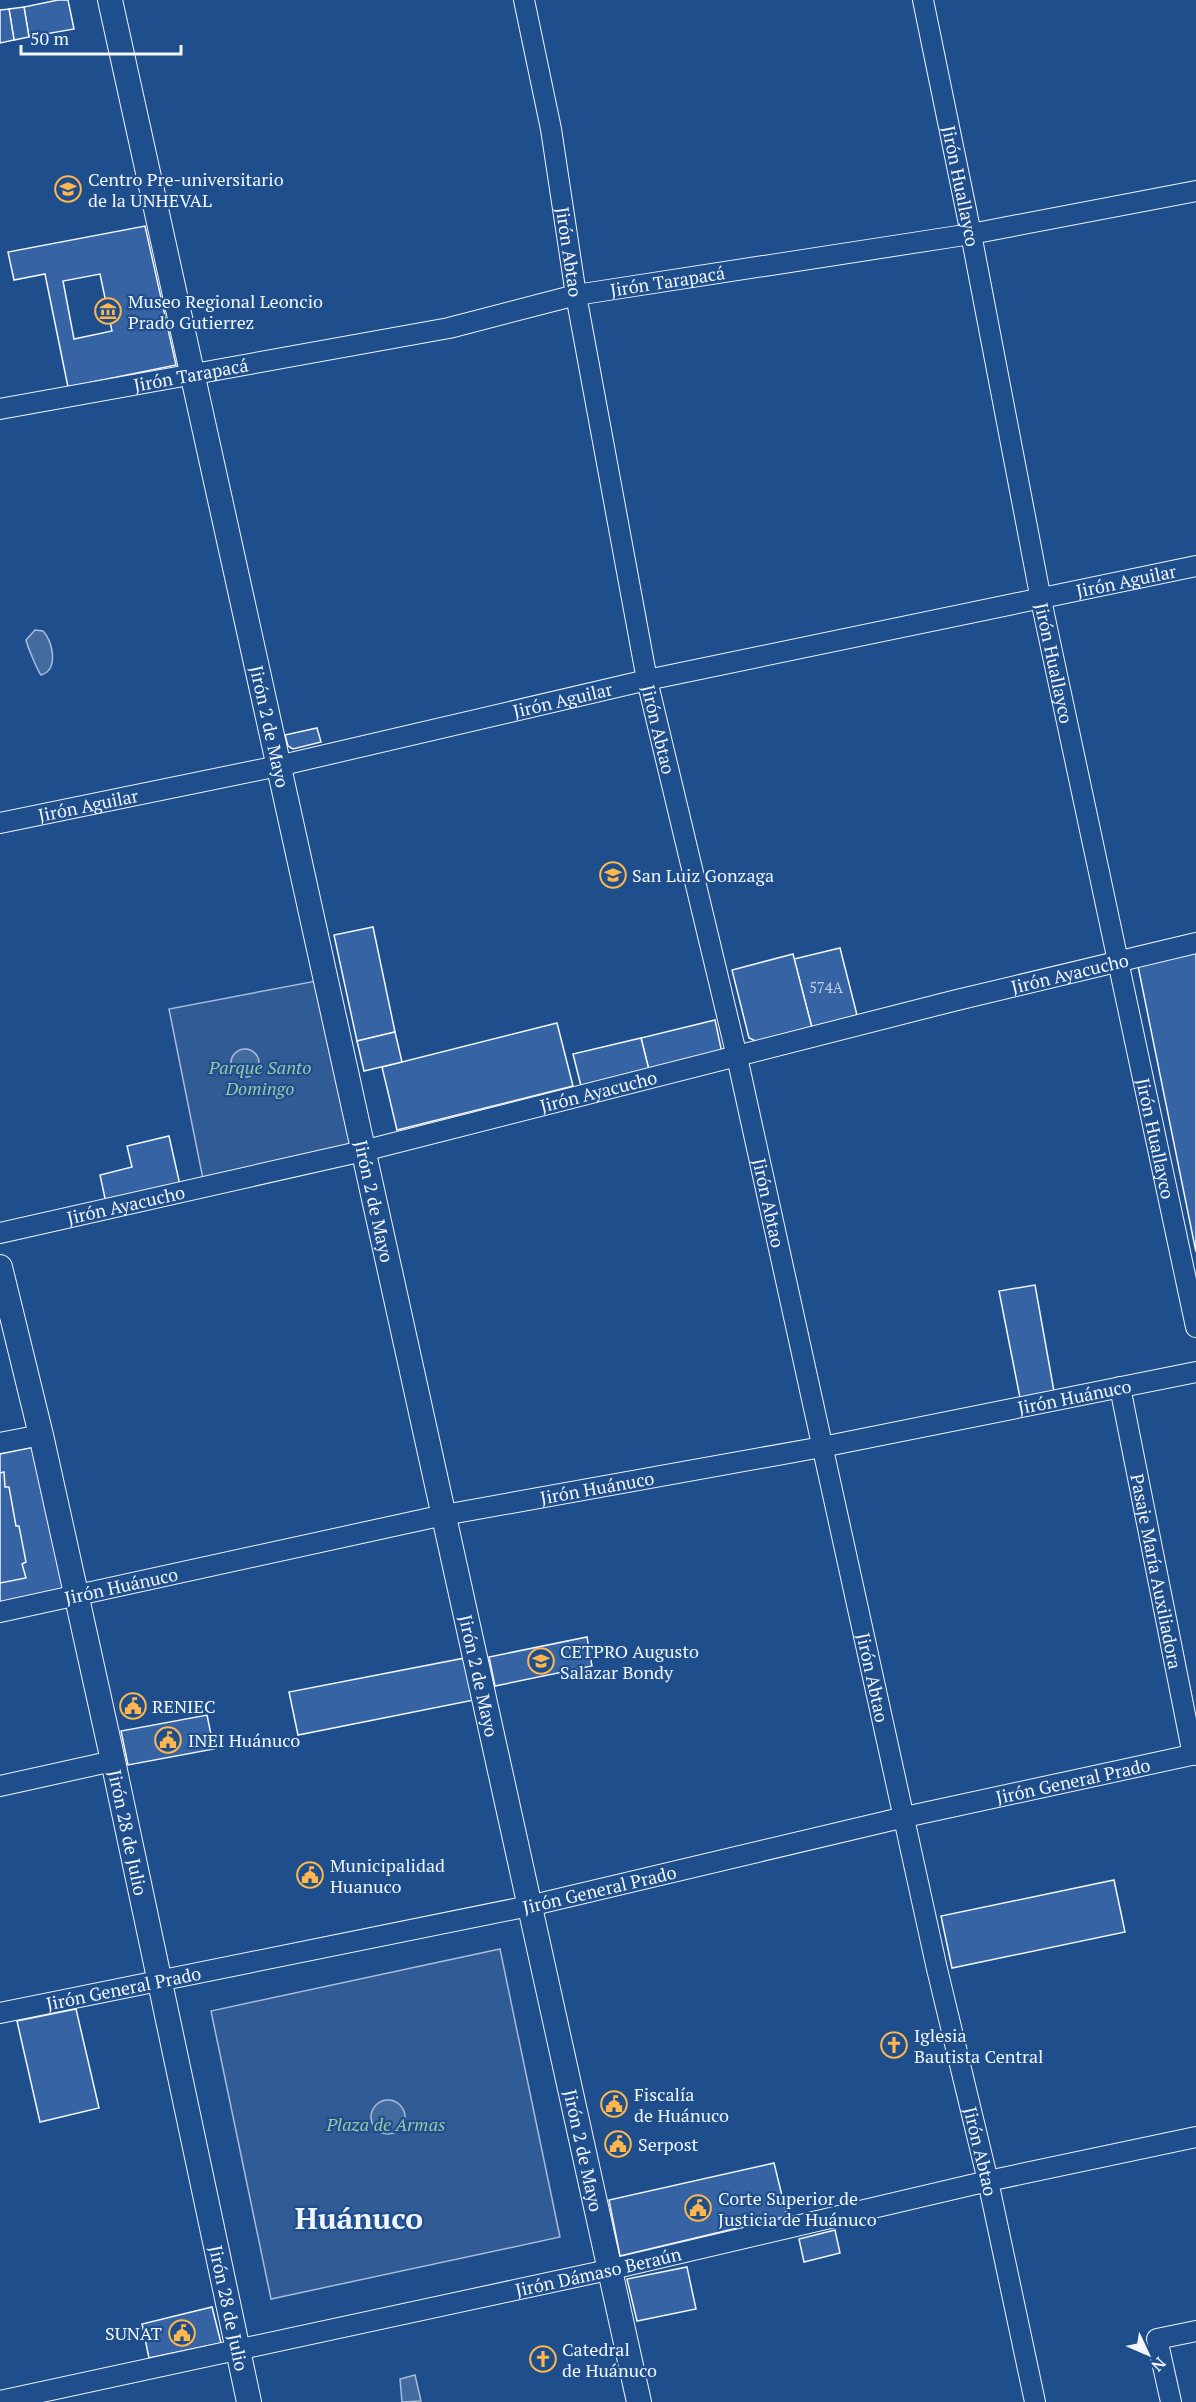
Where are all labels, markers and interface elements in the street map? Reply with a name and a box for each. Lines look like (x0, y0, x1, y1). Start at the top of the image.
scale bar (21, 18, 182, 56)
text: 50 m (30, 26, 70, 50)
street label: Jirón Huallayco (937, 124, 985, 249)
place label: Centro Pre-universitario de la UNHEVAL (88, 167, 284, 212)
school or university icon: Centro Pre-universitario de la UNHEVAL (53, 174, 83, 204)
street label: Jirón Abtao (551, 205, 588, 299)
street label: Jirón Tarapacá (608, 260, 727, 302)
place label: Museo Regional Leoncio Prado Gutierrez (128, 289, 323, 334)
museum icon: Museo Regional Leoncio Prado Gutierrez (93, 296, 123, 326)
street label: Jirón Tarapacá (132, 352, 250, 397)
street label: Jirón Aguilar (1074, 558, 1178, 603)
street label: Jirón Huallayco (1030, 601, 1079, 726)
street label: Jirón 2 de Mayo (245, 663, 295, 790)
street label: Jirón Aguilar (510, 676, 615, 723)
street label: Jirón Abtao (637, 682, 681, 776)
street label: Jirón Aguilar (36, 783, 140, 827)
school or university icon: San Luiz Gonzaga (598, 860, 628, 890)
place label: San Luiz Gonzaga (632, 863, 774, 887)
street label: Jirón Ayacucho (1009, 947, 1131, 999)
house number: 574A (809, 977, 844, 997)
park label: Parque Santo Domingo (208, 1055, 311, 1100)
street label: Jirón Ayacucho (537, 1065, 660, 1118)
street label: Jirón Huallayco (1131, 1076, 1180, 1201)
street label: Jirón 2 de Mayo (349, 1138, 400, 1265)
street label: Jirón Abtao (748, 1156, 790, 1250)
street label: Jirón Ayacucho (65, 1180, 187, 1230)
street label: Jirón Huánuco (1016, 1373, 1133, 1419)
street label: Jirón Huánuco (538, 1465, 656, 1509)
street label: Pasaje María Auxiliadora (1125, 1472, 1188, 1671)
street label: Jirón Huánuco (62, 1562, 180, 1610)
street label: Jirón 2 de Mayo (454, 1613, 504, 1739)
street label: Jirón Abtao (852, 1631, 895, 1724)
place label: CETPRO Augusto Salazar Bondy (560, 1639, 699, 1684)
school or university icon: CETPRO Augusto Salazar Bondy (526, 1646, 556, 1676)
public building icon: RENIEC (118, 1691, 148, 1721)
place label: RENIEC (152, 1694, 216, 1718)
public building icon: INEI Huánuco (153, 1725, 183, 1755)
place label: INEI Huánuco (188, 1728, 300, 1752)
street label: Jirón General Prado (994, 1752, 1152, 1809)
street label: Jirón 28 de Julio (103, 1768, 153, 1898)
place label: Municipalidad Huanuco (330, 1853, 445, 1898)
public building icon: Municipalidad Huanuco (295, 1860, 325, 1890)
street label: Jirón General Prado (520, 1860, 679, 1919)
street label: Jirón General Prado (44, 1961, 203, 2015)
place label: Iglesia Bautista Central (914, 2023, 1044, 2068)
church icon: Iglesia Bautista Central (879, 2030, 909, 2060)
place label: Fiscalía de Huánuco (634, 2082, 729, 2127)
street label: Jirón 2 de Mayo (559, 2087, 609, 2214)
public building icon: Fiscalía de Huánuco (599, 2089, 629, 2119)
street label: Jirón Abtao (959, 2104, 1003, 2198)
park label: Plaza de Armas (325, 2112, 446, 2136)
public building icon: Serpost (603, 2129, 633, 2159)
place label: Serpost (638, 2132, 699, 2156)
place label: Corte Superior de Justicia de Huánuco (718, 2186, 877, 2231)
public building icon: Corte Superior de Justicia de Huánuco (683, 2193, 713, 2223)
district label: Huánuco (295, 2198, 423, 2238)
street label: Jirón Dámaso Beraún (513, 2241, 684, 2302)
street label: Jirón 28 de Julio (204, 2243, 254, 2373)
public building icon: SUNAT (167, 2318, 197, 2348)
place label: SUNAT (105, 2321, 162, 2345)
north arrow (1118, 2324, 1178, 2384)
place label: Catedral de Huánuco (562, 2337, 657, 2382)
church icon: Catedral de Huánuco (528, 2344, 558, 2374)
text: N (1147, 2352, 1171, 2376)

